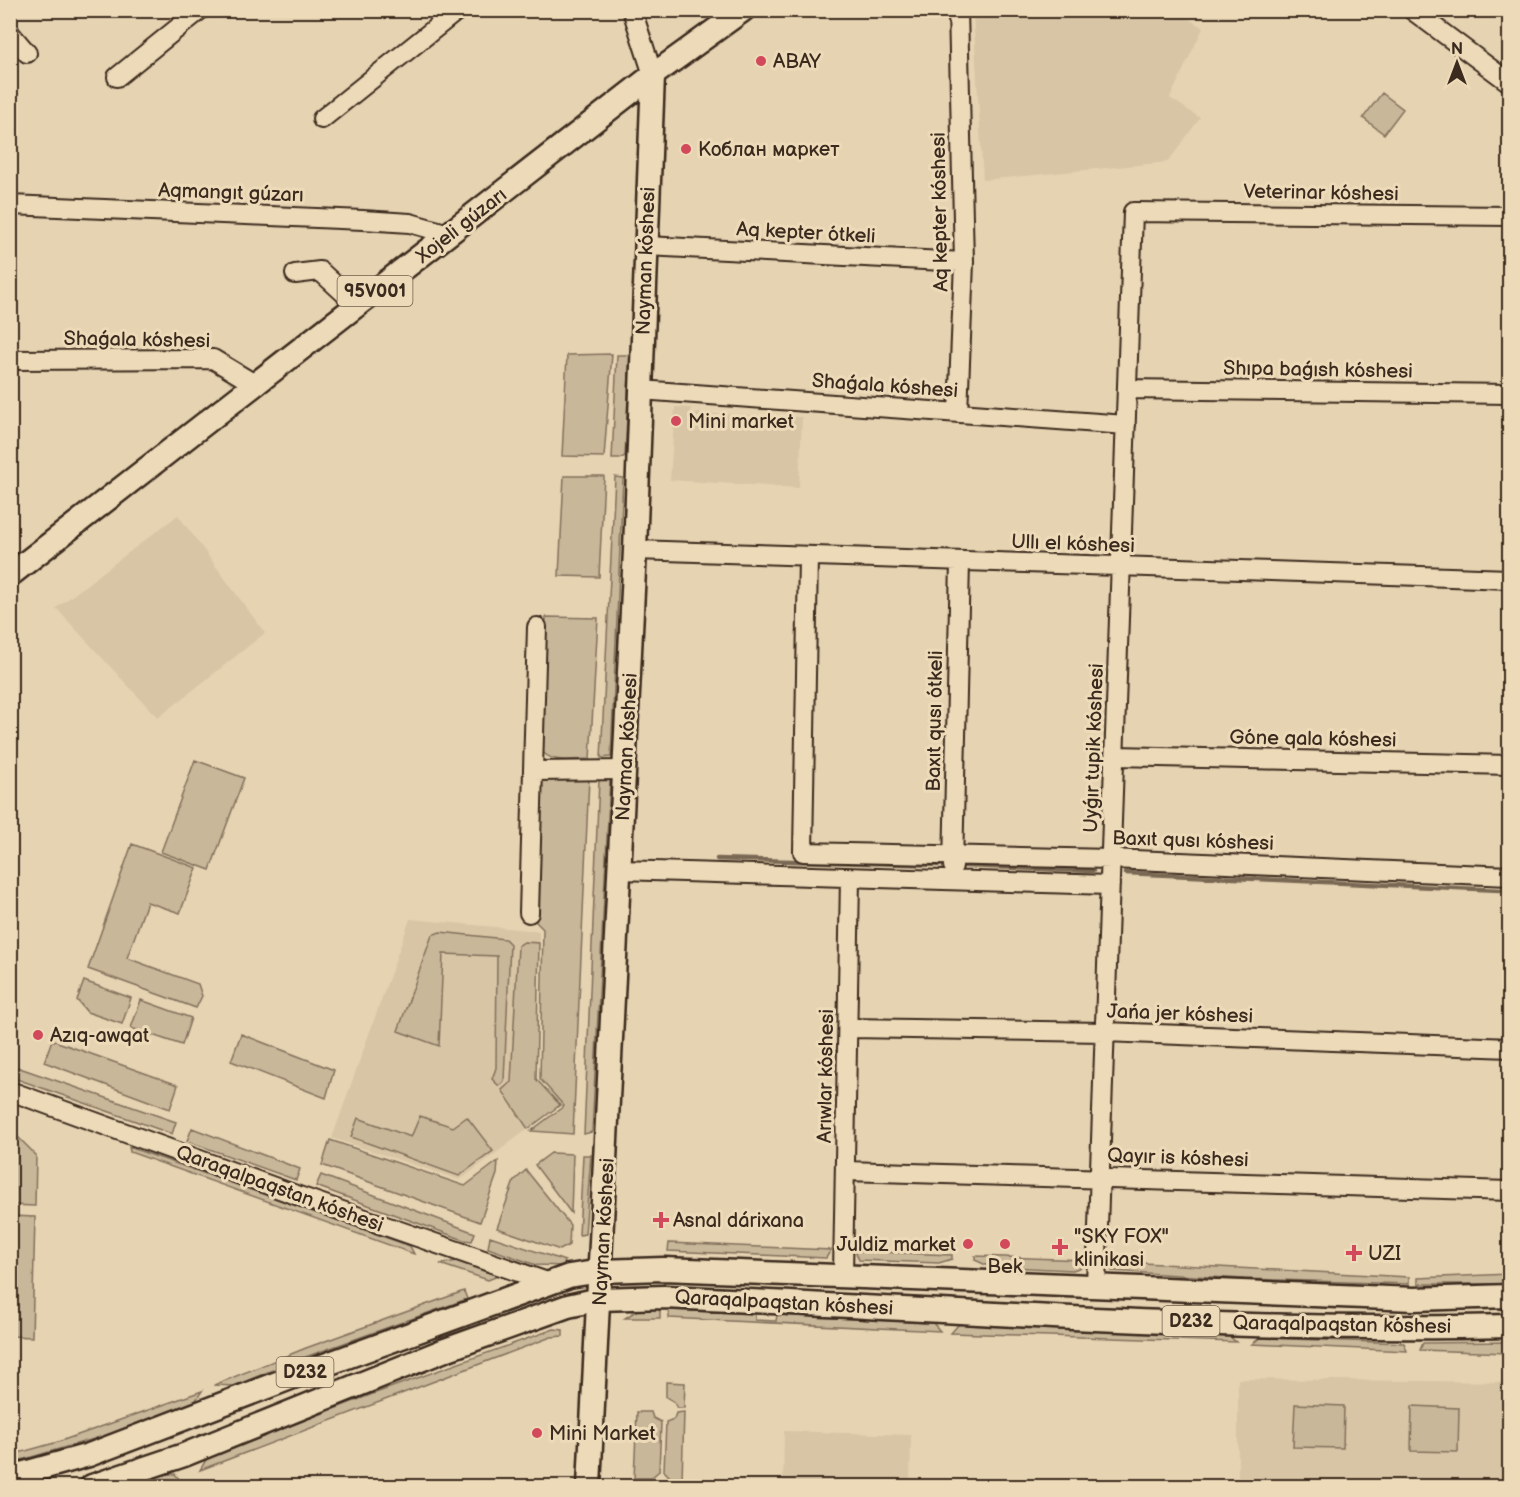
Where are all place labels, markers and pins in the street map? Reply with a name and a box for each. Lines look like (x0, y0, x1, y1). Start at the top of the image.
place label: ABAY (773, 50, 821, 74)
marker: ABAY (754, 54, 768, 68)
place label: Коблан маркет (698, 138, 840, 162)
marker: Коблан маркет (679, 142, 693, 156)
place label: Mini market (688, 410, 794, 434)
marker: Mini market (669, 414, 683, 428)
place label: Azıq-awqat (50, 1024, 149, 1048)
marker: Azıq-awqat (31, 1028, 45, 1042)
place label: Asnal dárixana (673, 1209, 804, 1233)
marker: Asnal dárixana (654, 1213, 668, 1227)
place label: "SKY FOX" klinikasi (1074, 1225, 1169, 1272)
place label: Juldiz market (837, 1233, 956, 1257)
marker: Juldiz market (961, 1237, 975, 1251)
marker: Bek (998, 1237, 1012, 1251)
marker: "SKY FOX" klinikasi (1051, 1238, 1069, 1256)
place label: UZI (1368, 1242, 1401, 1266)
marker: UZI (1345, 1244, 1363, 1262)
place label: Bek (987, 1255, 1023, 1279)
place label: Mini Market (549, 1422, 656, 1446)
marker: Mini Market (530, 1426, 544, 1440)

